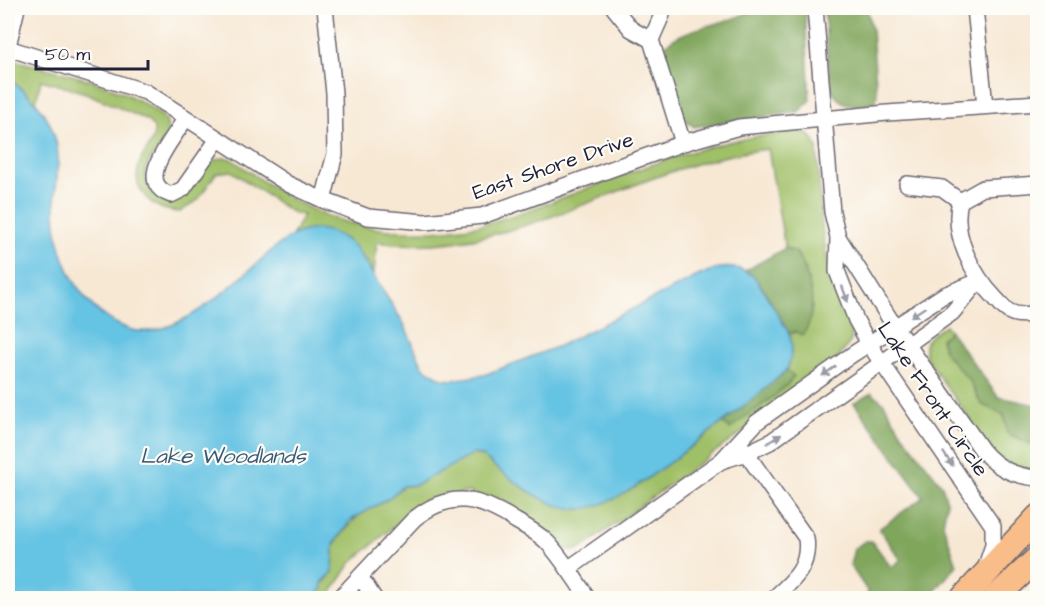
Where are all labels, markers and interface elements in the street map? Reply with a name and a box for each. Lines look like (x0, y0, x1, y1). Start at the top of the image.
scale bar (36, 33, 148, 71)
text: 50 m (45, 42, 90, 67)
street label: East Shore Drive (469, 125, 637, 207)
one-way arrow (841, 285, 851, 303)
one-way arrow (910, 307, 926, 318)
street label: Lake Front Circle (870, 316, 996, 482)
one-way arrow (821, 365, 837, 377)
one-way arrow (766, 433, 782, 444)
water label: Lake Woodlands (140, 441, 307, 472)
one-way arrow (942, 451, 954, 467)

